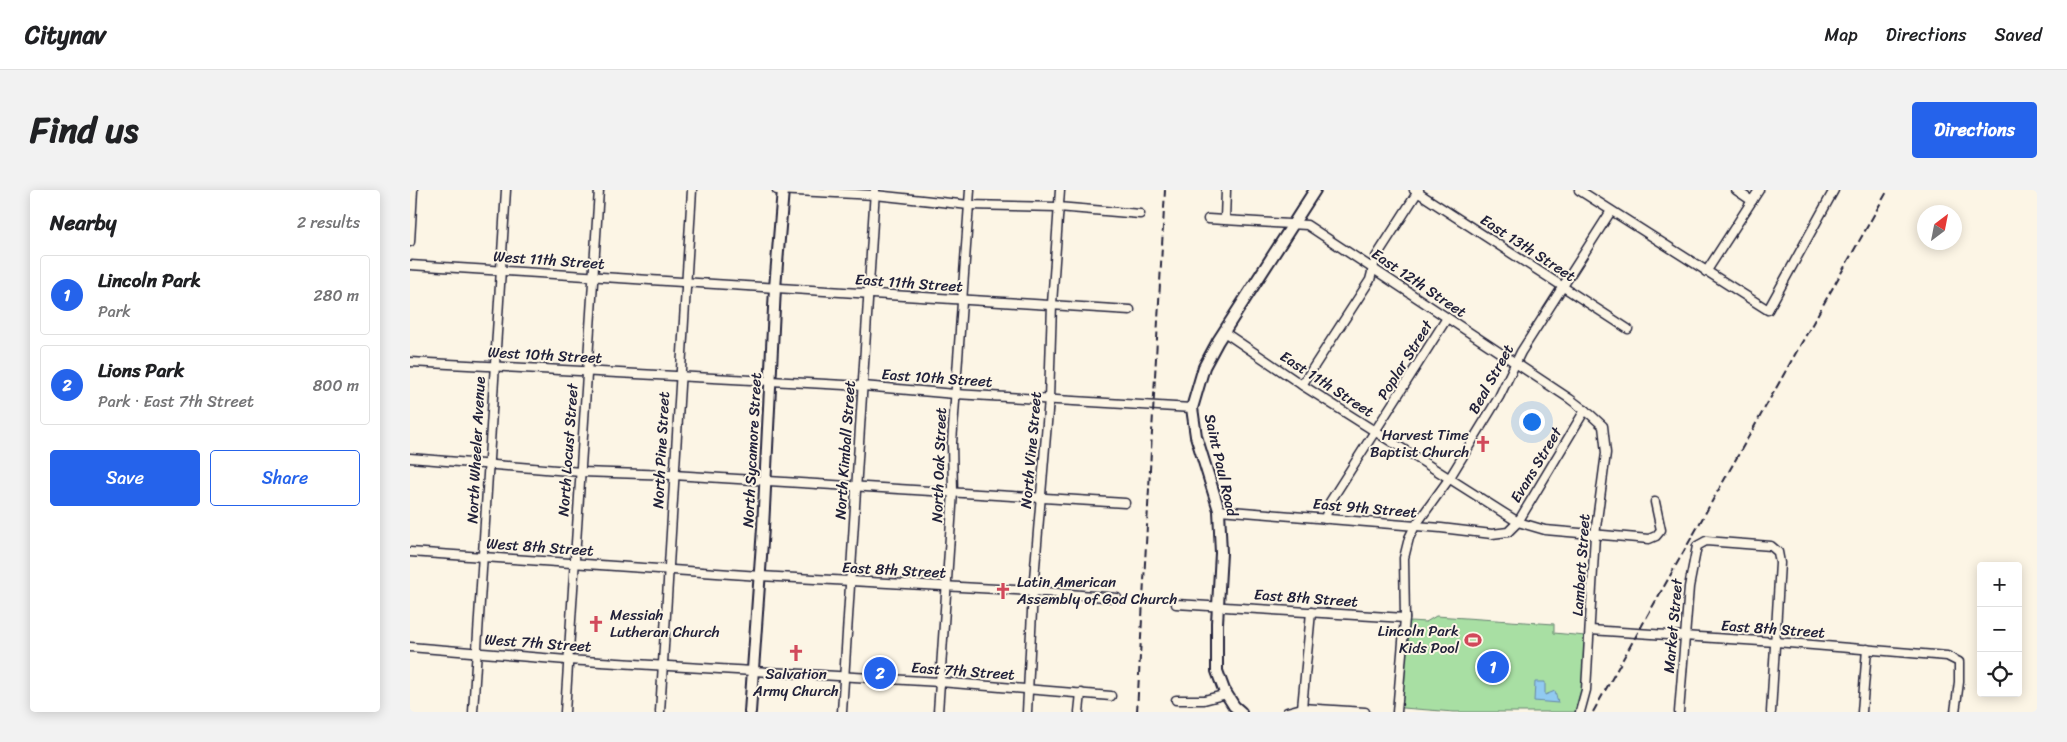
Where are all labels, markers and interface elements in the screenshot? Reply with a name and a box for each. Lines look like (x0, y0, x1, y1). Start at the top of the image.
text: Citynav (25, 14, 106, 56)
text: Map (1825, 19, 1858, 51)
text: Directions (1886, 19, 1967, 51)
text: Saved (1995, 19, 2042, 51)
text: Find us (30, 99, 138, 161)
button: Directions (1912, 102, 2037, 158)
text: Nearby (50, 204, 116, 242)
north arrow (1917, 205, 1962, 250)
street label: East 13th Street (1475, 207, 1581, 289)
text: 2 results (297, 208, 360, 237)
street label: East 12th Street (1366, 241, 1472, 325)
street label: West 11th Street (493, 243, 606, 277)
text: Lincoln Park (98, 264, 201, 297)
street label: East 11th Street (854, 266, 964, 300)
text: 1 (64, 281, 70, 310)
text: 280 m (314, 281, 359, 310)
text: Park (98, 297, 131, 326)
street label: Poplar Street (1370, 314, 1440, 405)
street label: West 10th Street (487, 339, 603, 371)
street label: Beal Street (1461, 339, 1521, 419)
street label: East 11th Street (1275, 344, 1380, 425)
text: Lions Park (98, 354, 184, 387)
street label: East 10th Street (881, 361, 994, 395)
text: 2 (62, 371, 72, 400)
text: 800 m (313, 371, 359, 400)
street label: North Sycamore Street (735, 371, 769, 528)
street label: North Wheeler Avenue (459, 376, 493, 524)
street label: North Kimball Street (827, 379, 863, 520)
street label: North Locust Street (550, 382, 586, 517)
text: Park · East 7th Street (98, 387, 254, 416)
street label: North Pine Street (645, 390, 677, 509)
street label: North Vine Street (1013, 390, 1049, 510)
street label: North Oak Street (924, 407, 954, 523)
your location (1519, 409, 1545, 435)
street label: Saint Paul Road (1197, 411, 1246, 520)
street label: Evans Street (1503, 421, 1569, 508)
place label: Harvest Time Baptist Church (1370, 422, 1469, 465)
church icon: Harvest Time Baptist Church (1473, 434, 1493, 454)
button: Save (50, 450, 200, 506)
button: Share (210, 450, 360, 506)
street label: East 9th Street (1312, 491, 1419, 526)
street label: Lambert Street (1564, 513, 1598, 617)
street label: West 8th Street (485, 530, 595, 564)
street label: East 8th Street (841, 554, 947, 586)
map controls (1977, 562, 2022, 697)
button: + (1977, 562, 2022, 607)
place label: Latin American Assembly of God Church (1016, 569, 1178, 612)
street label: Market Street (1656, 577, 1690, 674)
church icon: Latin American Assembly of God Church (993, 581, 1013, 601)
street label: East 8th Street (1253, 581, 1359, 615)
place label: Messiah Lutheran Church (610, 602, 720, 645)
button: − (1977, 607, 2022, 652)
street label: East 8th Street (1720, 612, 1826, 646)
church icon: Messiah Lutheran Church (586, 614, 606, 634)
place label: Lincoln Park Kids Pool (1378, 618, 1460, 661)
street label: West 7th Street (484, 626, 593, 660)
sports icon: Lincoln Park Kids Pool (1463, 630, 1483, 650)
church icon: Salvation Army Church (786, 643, 806, 663)
pin: 1 (1477, 648, 1509, 686)
button: locate (1977, 652, 2022, 697)
pin: 2 (864, 654, 896, 692)
street label: East 7th Street (910, 654, 1016, 688)
place label: Salvation Army Church (752, 661, 839, 704)

